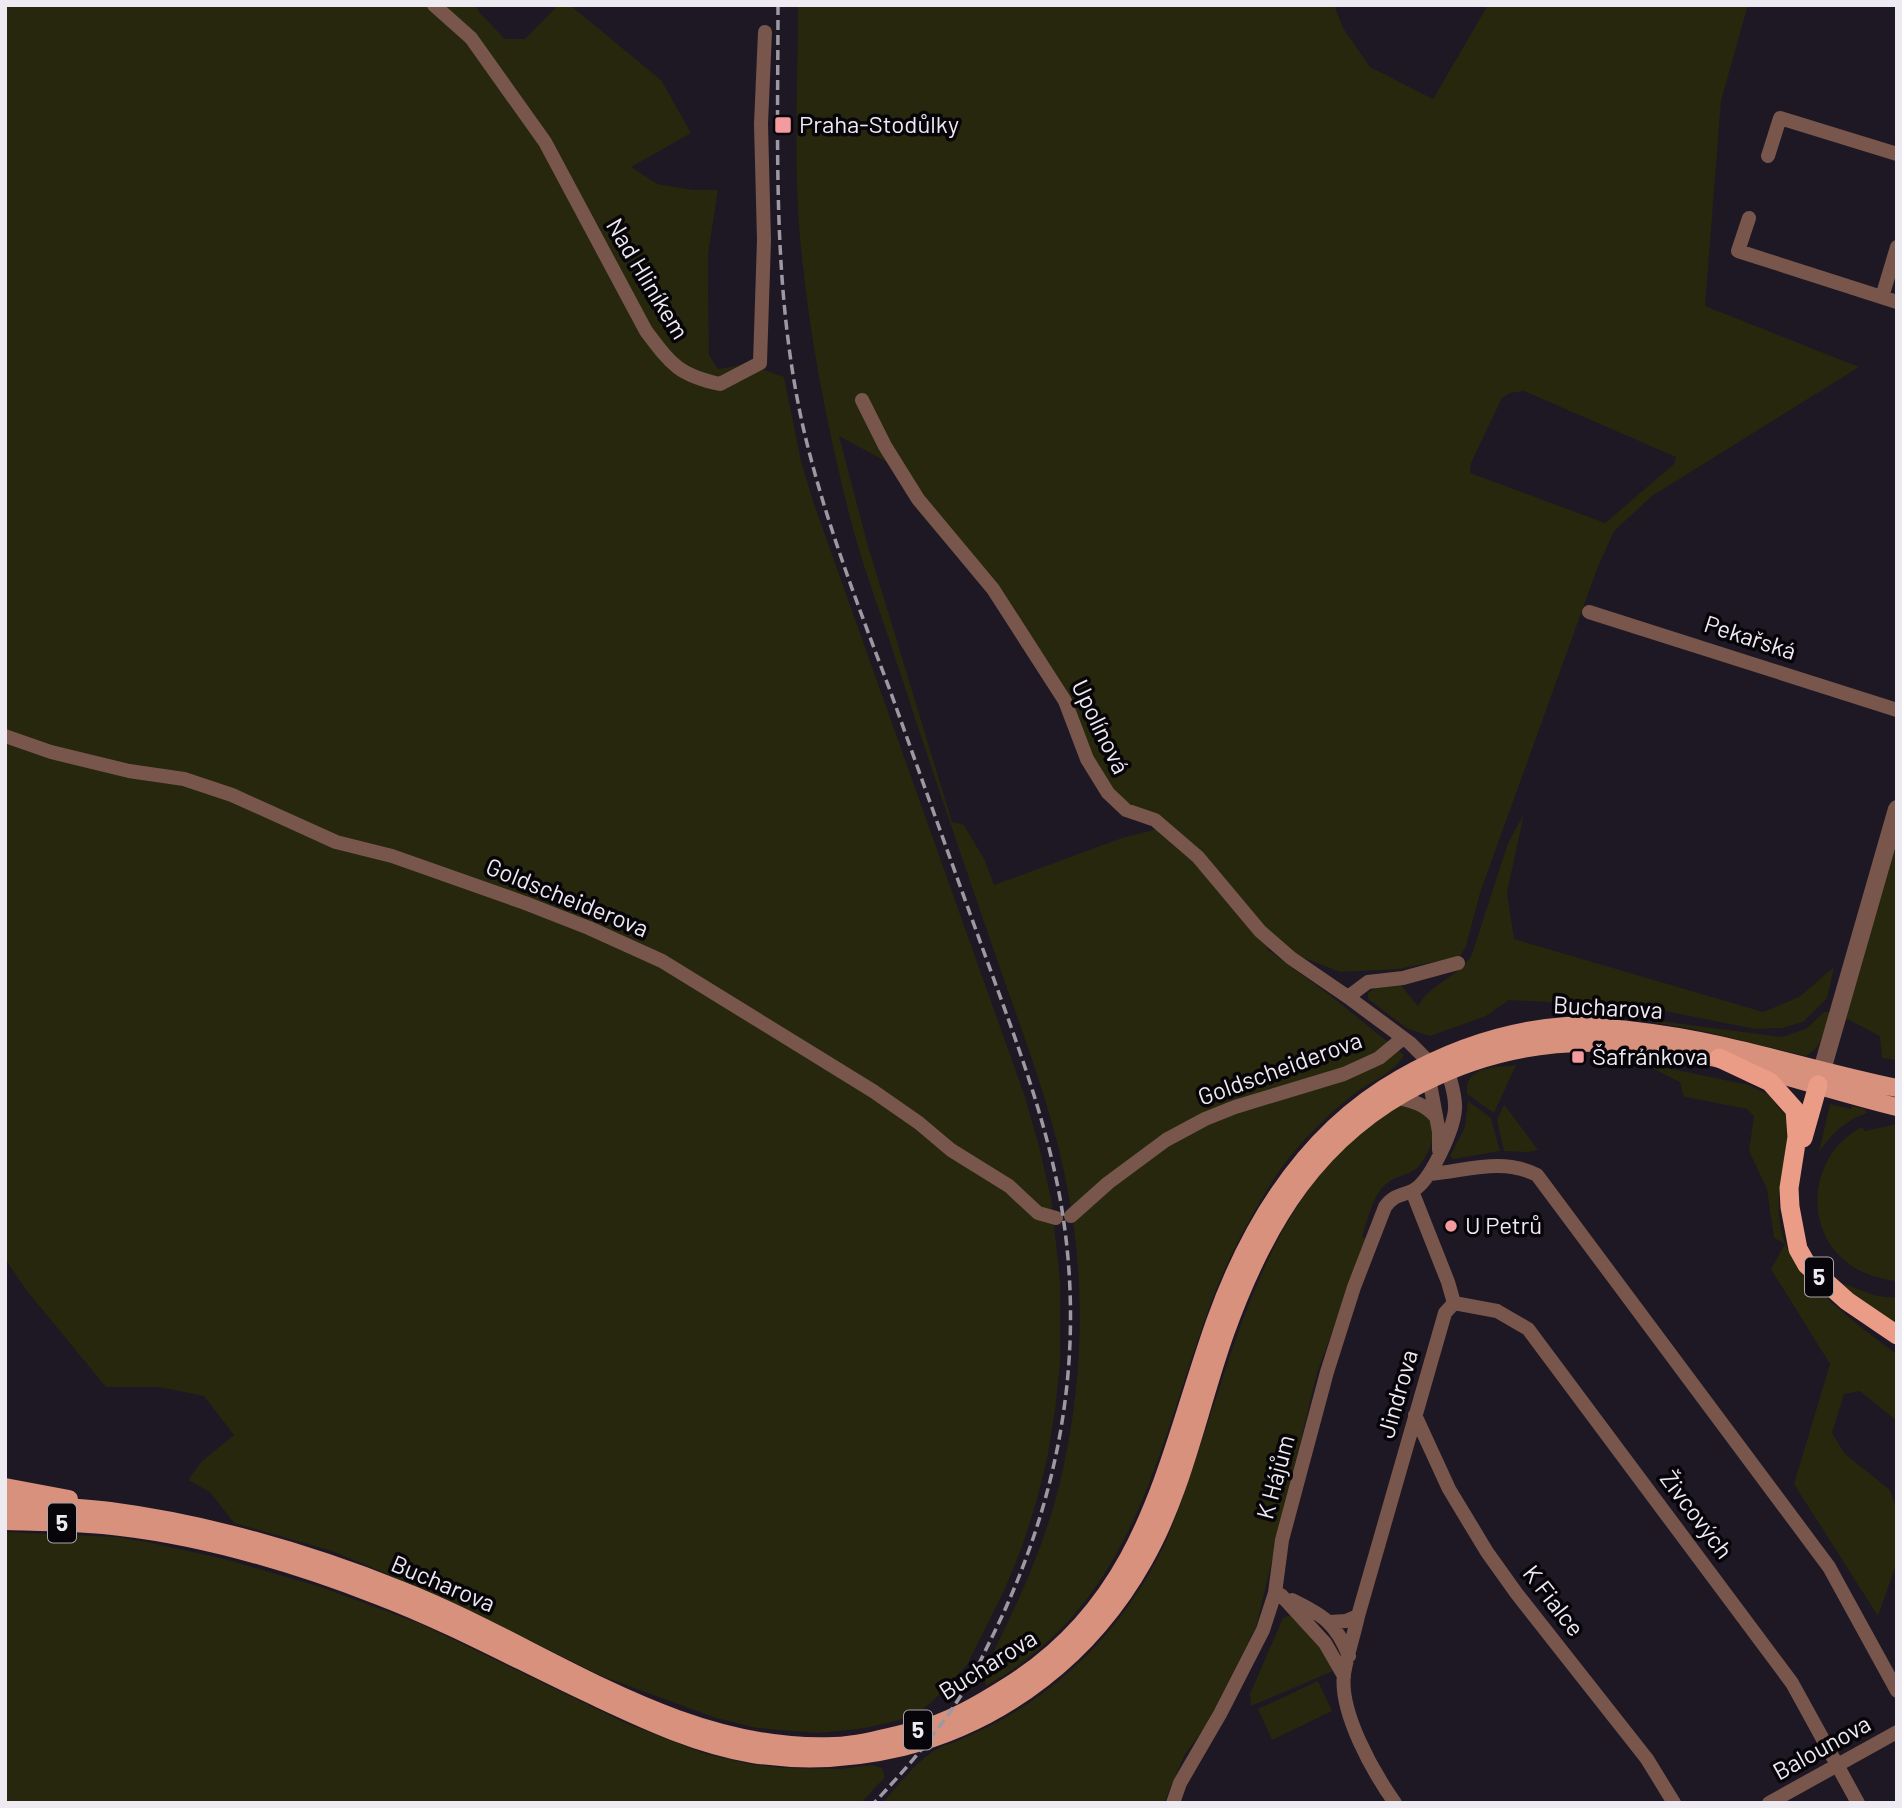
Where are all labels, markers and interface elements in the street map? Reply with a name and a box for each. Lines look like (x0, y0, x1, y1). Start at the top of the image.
place label: Praha-Stodůlky (799, 109, 959, 138)
marker: Praha-Stodůlky (773, 115, 793, 135)
street label: Nad Hliníkem (601, 212, 696, 344)
street label: Pekařská (1701, 608, 1800, 665)
street label: Upolínová (1066, 675, 1137, 778)
street label: Goldscheiderova (482, 851, 653, 942)
street label: Bucharova (1552, 989, 1664, 1024)
street label: Goldscheiderova (1193, 1024, 1366, 1111)
place label: Šafránkova (1592, 1041, 1708, 1070)
marker: Šafránkova (1570, 1049, 1586, 1065)
place label: U Petrů (1465, 1210, 1542, 1239)
marker: U Petrů (1443, 1218, 1459, 1234)
road number: 5 (1805, 1258, 1833, 1296)
street label: Jindrova (1370, 1346, 1423, 1441)
street label: K Hájům (1249, 1431, 1300, 1522)
street label: Živcových (1655, 1464, 1740, 1564)
road number: 5 (48, 1504, 76, 1542)
street label: Bucharova (387, 1548, 500, 1617)
street label: K Fialce (1517, 1559, 1591, 1641)
street label: Bucharova (933, 1622, 1041, 1705)
street label: Balounova (1767, 1708, 1875, 1785)
road number: 5 (904, 1710, 932, 1750)

